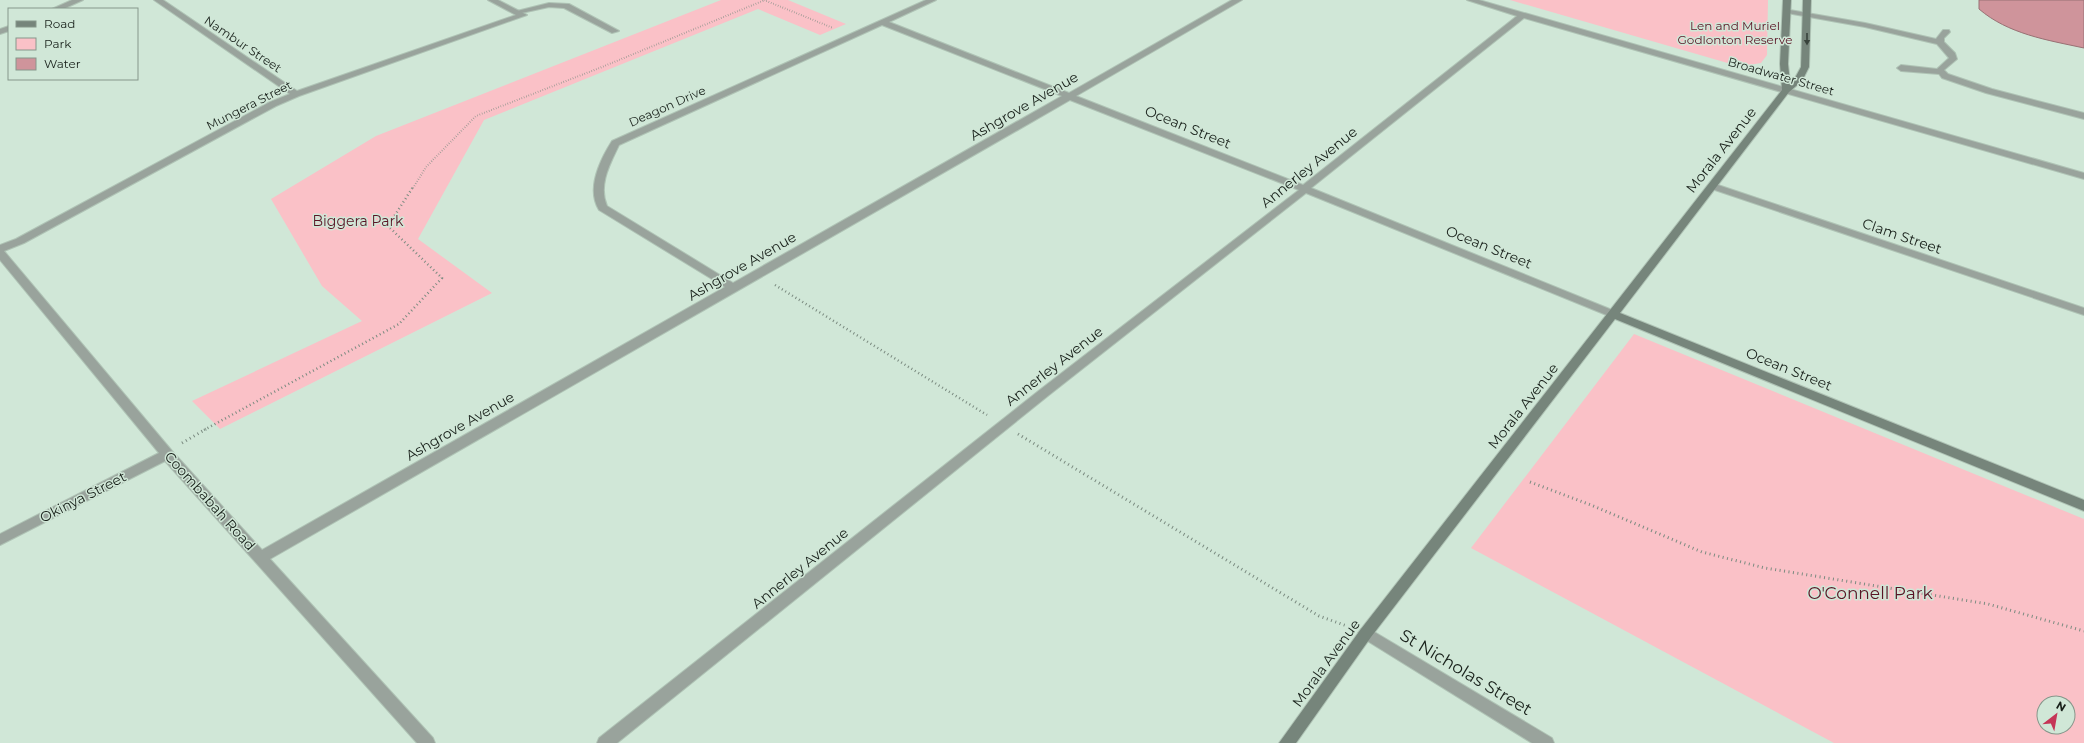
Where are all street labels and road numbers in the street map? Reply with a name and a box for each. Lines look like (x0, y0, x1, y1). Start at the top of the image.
street label: Nambur Street (201, 13, 285, 75)
street label: Broadwater Street (1726, 54, 1836, 98)
street label: Ashgrove Avenue (967, 68, 1081, 144)
street label: Mungera Street (204, 77, 294, 133)
street label: Deagon Drive (626, 82, 708, 130)
street label: Ocean Street (1142, 102, 1234, 153)
street label: Morala Avenue (1682, 103, 1760, 197)
street label: Annerley Avenue (1257, 123, 1361, 211)
street label: Clam Street (1860, 214, 1944, 258)
street label: Ocean Street (1443, 222, 1535, 273)
street label: Ashgrove Avenue (685, 228, 799, 304)
street label: Annerley Avenue (1002, 322, 1106, 410)
street label: Ocean Street (1743, 344, 1835, 395)
street label: Morala Avenue (1484, 359, 1562, 453)
street label: Ashgrove Avenue (403, 388, 517, 464)
street label: Coombabah Road (161, 448, 259, 554)
street label: Okinya Street (37, 467, 130, 527)
street label: Annerley Avenue (748, 524, 852, 612)
street label: Morala Avenue (1288, 616, 1364, 710)
street label: St Nicholas Street (1396, 625, 1536, 719)

